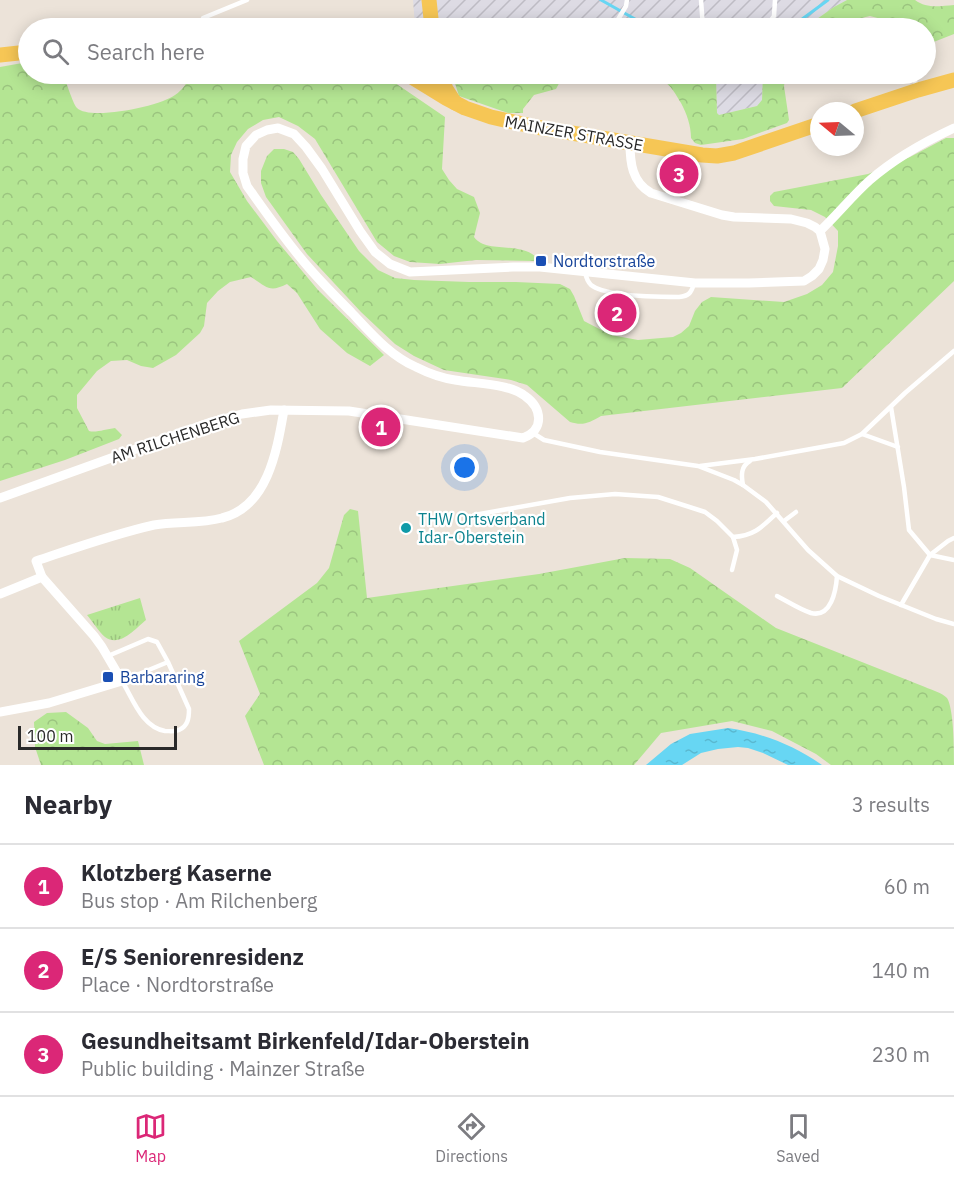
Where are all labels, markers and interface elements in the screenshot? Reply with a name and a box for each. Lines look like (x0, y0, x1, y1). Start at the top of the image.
search box (18, 18, 936, 84)
icon: search (39, 35, 72, 68)
text: Search here (87, 37, 205, 66)
north arrow (810, 102, 864, 156)
street label: MAINZER STRASSE (503, 111, 645, 155)
pin: 3 (660, 152, 698, 196)
place label: Nordtorstraße (553, 251, 656, 271)
marker: Nordtorstraße (534, 254, 548, 268)
pin: 2 (598, 290, 636, 336)
pin: 1 (362, 404, 400, 450)
street label: AM RILCHENBERG (108, 407, 242, 467)
your location (450, 453, 479, 482)
place label: THW Ortsverband Idar-Oberstein (418, 509, 546, 547)
marker: THW Ortsverband Idar-Oberstein (399, 521, 413, 535)
place label: Barbararing (120, 667, 205, 687)
marker: Barbararing (101, 670, 115, 684)
scale bar (18, 723, 177, 750)
text: 100 m (27, 726, 74, 746)
text: Nearby (24, 787, 112, 821)
text: 3 results (852, 791, 930, 818)
text: Klotzberg Kaserne (81, 858, 272, 887)
text: 1 (38, 873, 50, 900)
text: 60 m (884, 873, 930, 900)
text: Bus stop · Am Rilchenberg (81, 887, 317, 914)
text: E/S Seniorenresidenz (81, 942, 304, 971)
text: 2 (38, 957, 50, 984)
text: 140 m (872, 957, 930, 984)
text: Place · Nordtorstraße (81, 971, 274, 998)
text: Gesundheitsamt Birkenfeld/Idar-Oberstein (81, 1026, 530, 1055)
text: 3 (38, 1041, 50, 1068)
text: 230 m (872, 1041, 930, 1068)
text: Public building · Mainzer Straße (81, 1055, 365, 1082)
tab: Map (134, 1110, 167, 1166)
tab: Directions (435, 1110, 508, 1166)
tab: Saved (776, 1110, 820, 1166)

